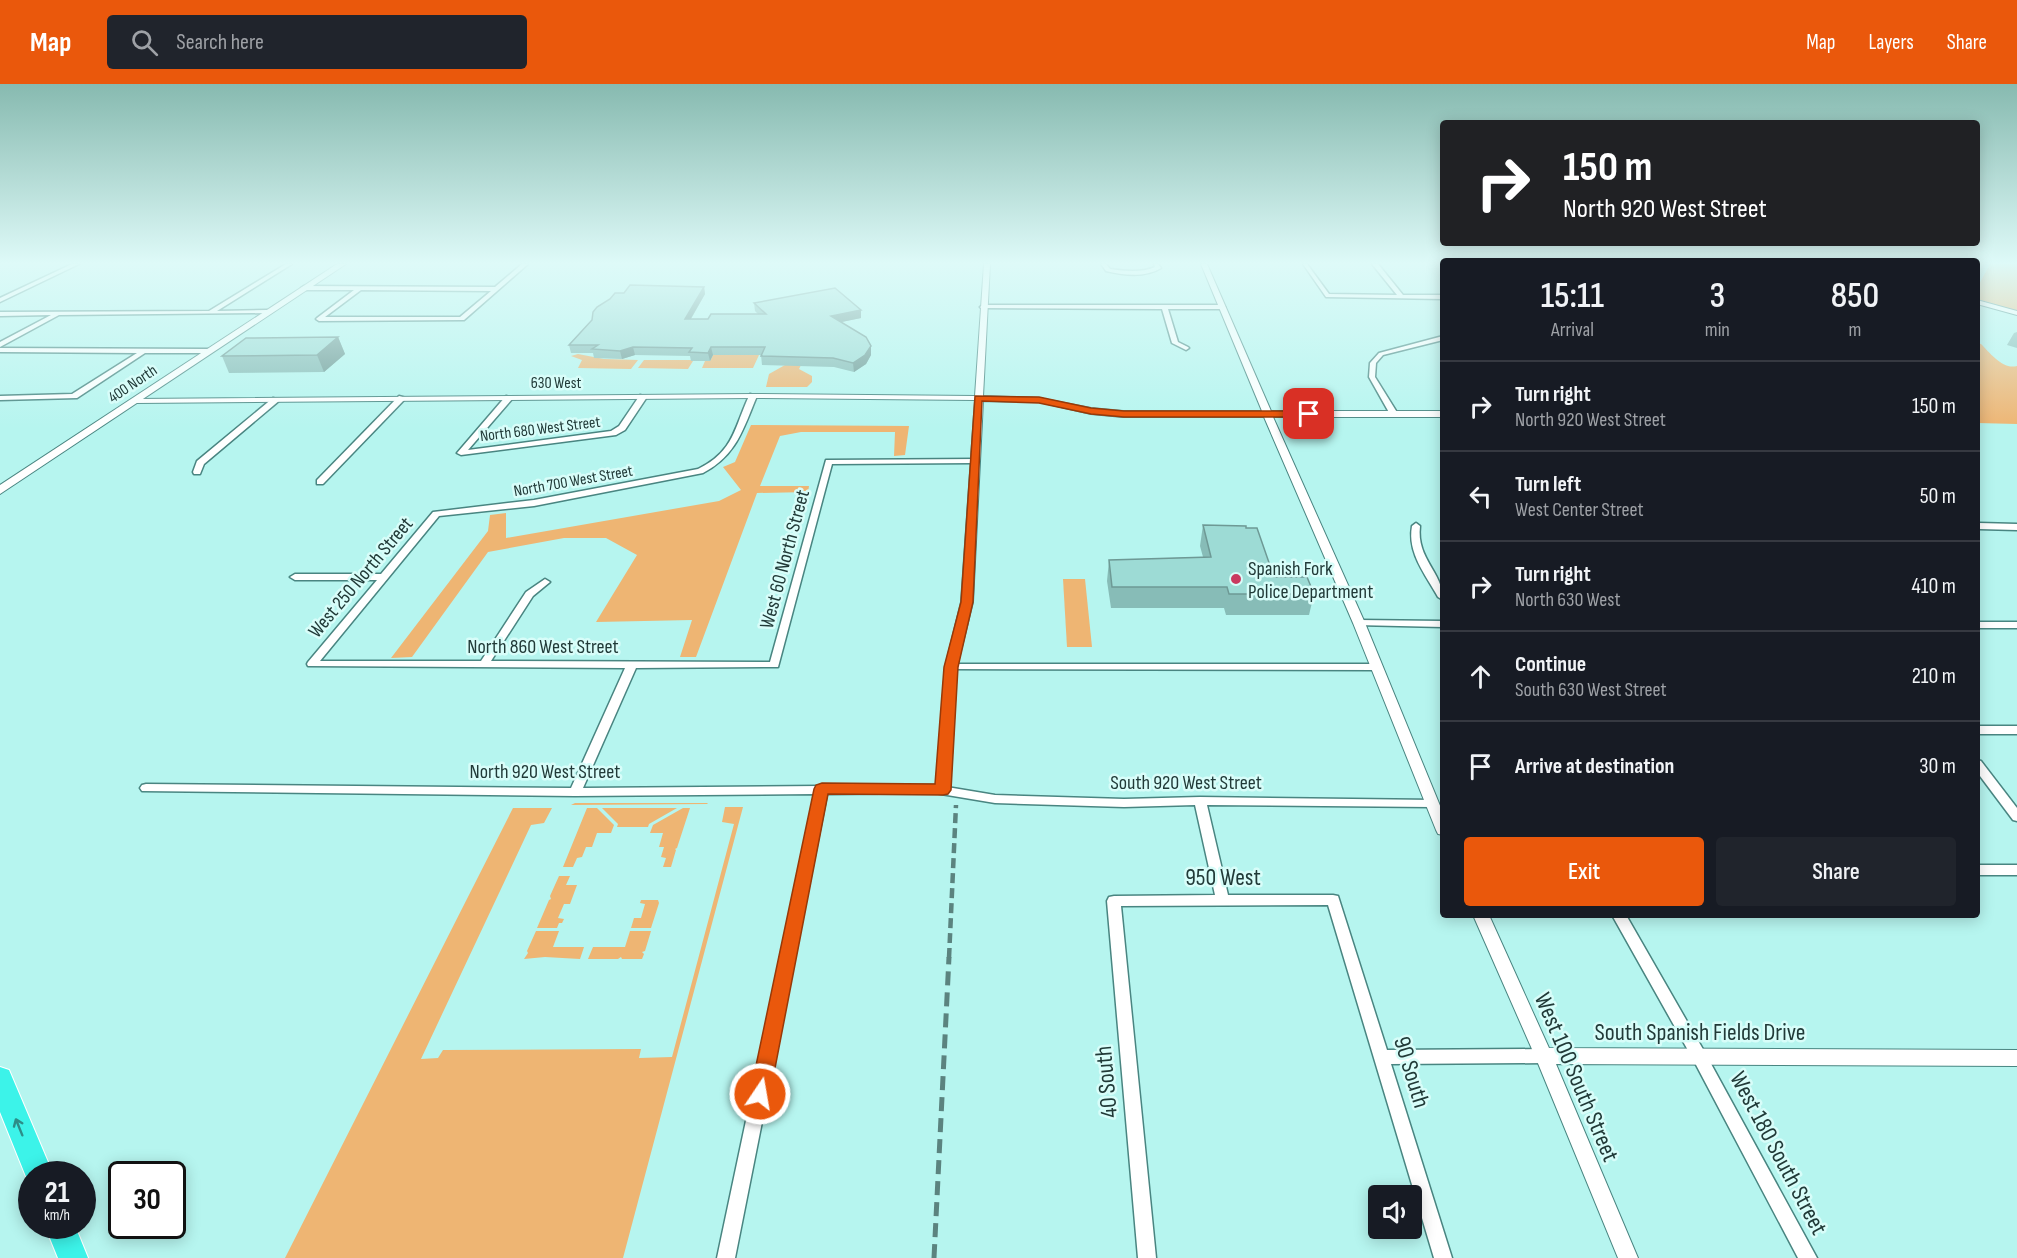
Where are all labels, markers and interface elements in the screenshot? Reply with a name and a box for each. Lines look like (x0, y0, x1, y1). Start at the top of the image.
search box (107, 15, 527, 69)
text: Map (30, 26, 71, 59)
icon: search (128, 26, 161, 59)
text: Search here (176, 29, 264, 56)
text: Map (1806, 30, 1835, 55)
text: Layers (1868, 30, 1914, 55)
text: Share (1947, 30, 1987, 55)
text: 150 m (1563, 142, 1652, 193)
icon: right (1464, 144, 1542, 222)
text: North 920 West Street (1563, 193, 1767, 225)
text: 15:11 (1541, 275, 1604, 318)
text: 3 (1710, 275, 1725, 318)
text: 850 (1831, 275, 1879, 318)
text: Arrival (1551, 318, 1594, 342)
text: min (1705, 318, 1730, 342)
text: m (1849, 318, 1861, 342)
street label: 400 North (105, 361, 161, 407)
street label: 630 West (531, 374, 581, 393)
text: Turn right (1515, 381, 1591, 408)
pin (1283, 388, 1334, 439)
icon: right (1464, 390, 1497, 423)
text: 150 m (1912, 393, 1956, 420)
icon: arrive (1292, 397, 1325, 430)
text: North 920 West Street (1515, 408, 1666, 432)
street label: North 680 West Street (479, 413, 602, 446)
street label: North 700 West Street (512, 462, 634, 501)
text: Turn left (1515, 471, 1581, 498)
icon: left (1464, 480, 1497, 513)
text: 50 m (1920, 483, 1956, 510)
street label: West 60 North Street (755, 487, 815, 631)
text: West Center Street (1515, 498, 1644, 522)
street label: West 250 North Street (303, 512, 418, 643)
place label: Spanish Fork Police Department (1248, 557, 1373, 604)
text: Turn right (1515, 561, 1591, 588)
icon: right (1464, 570, 1497, 603)
marker: Spanish Fork Police Department (1229, 572, 1243, 586)
text: 410 m (1912, 573, 1956, 600)
text: North 630 West (1515, 588, 1621, 612)
street label: North 860 West Street (467, 635, 619, 659)
text: Continue (1515, 651, 1586, 678)
icon: ahead (1464, 660, 1497, 693)
text: 210 m (1912, 663, 1956, 690)
text: South 630 West Street (1515, 678, 1667, 702)
icon: arrive (1464, 750, 1497, 783)
text: Arrive at destination (1515, 753, 1674, 780)
text: 30 m (1919, 753, 1956, 780)
street label: North 920 West Street (470, 760, 620, 784)
street label: South 920 West Street (1110, 771, 1262, 795)
button: Exit (1464, 837, 1704, 906)
button: Share (1716, 837, 1956, 906)
street label: 950 West (1185, 863, 1261, 892)
street label: West 100 South Street (1528, 988, 1625, 1166)
street label: South Spanish Fields Drive (1595, 1018, 1805, 1047)
street label: 90 South (1387, 1033, 1436, 1111)
street label: 40 South (1089, 1045, 1124, 1119)
position arrow (728, 1062, 792, 1126)
street label: West 180 South Street (1723, 1067, 1834, 1240)
one-way arrow (13, 1118, 24, 1137)
speed limit sign: 30 (108, 1161, 186, 1239)
text: 21 (45, 1175, 69, 1211)
map controls (1368, 1185, 1422, 1239)
button: sound (1368, 1185, 1422, 1239)
text: km/h (44, 1206, 70, 1225)

